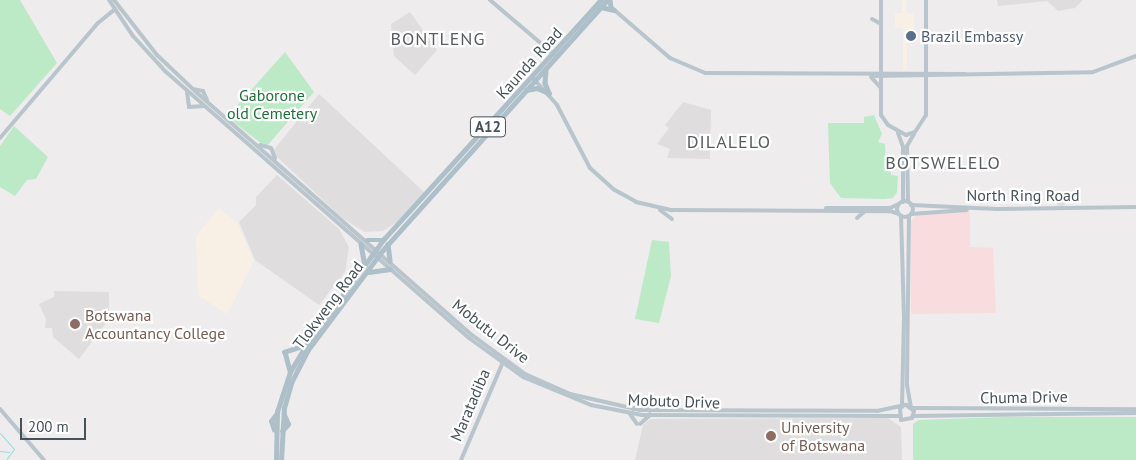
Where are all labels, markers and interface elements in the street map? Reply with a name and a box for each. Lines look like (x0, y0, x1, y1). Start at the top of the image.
street label: Kaunda Road (492, 23, 566, 103)
place label: Brazil Embassy (921, 26, 1023, 46)
district label: BONTLENG (389, 28, 487, 50)
marker: Brazil Embassy (905, 30, 917, 42)
park label: Gaborone old Cemetery (227, 85, 317, 123)
road number: A12 (469, 114, 507, 140)
district label: DILALELO (686, 131, 772, 153)
district label: BOTSWELELO (884, 152, 1002, 174)
street label: North Ring Road (966, 185, 1080, 205)
street label: Tlokweng Road (289, 257, 367, 353)
street label: Mobutu Drive (449, 295, 533, 367)
place label: Botswana Accountancy College (85, 305, 226, 343)
marker: Botswana Accountancy College (69, 318, 81, 330)
street label: Maratadiba (446, 366, 494, 444)
street label: Chuma Drive (980, 387, 1068, 407)
street label: Mobuto Drive (627, 390, 721, 412)
scale bar (22, 408, 89, 440)
text: 200 m (28, 417, 69, 436)
place label: University of Botswana (781, 417, 865, 455)
marker: University of Botswana (765, 430, 777, 442)

